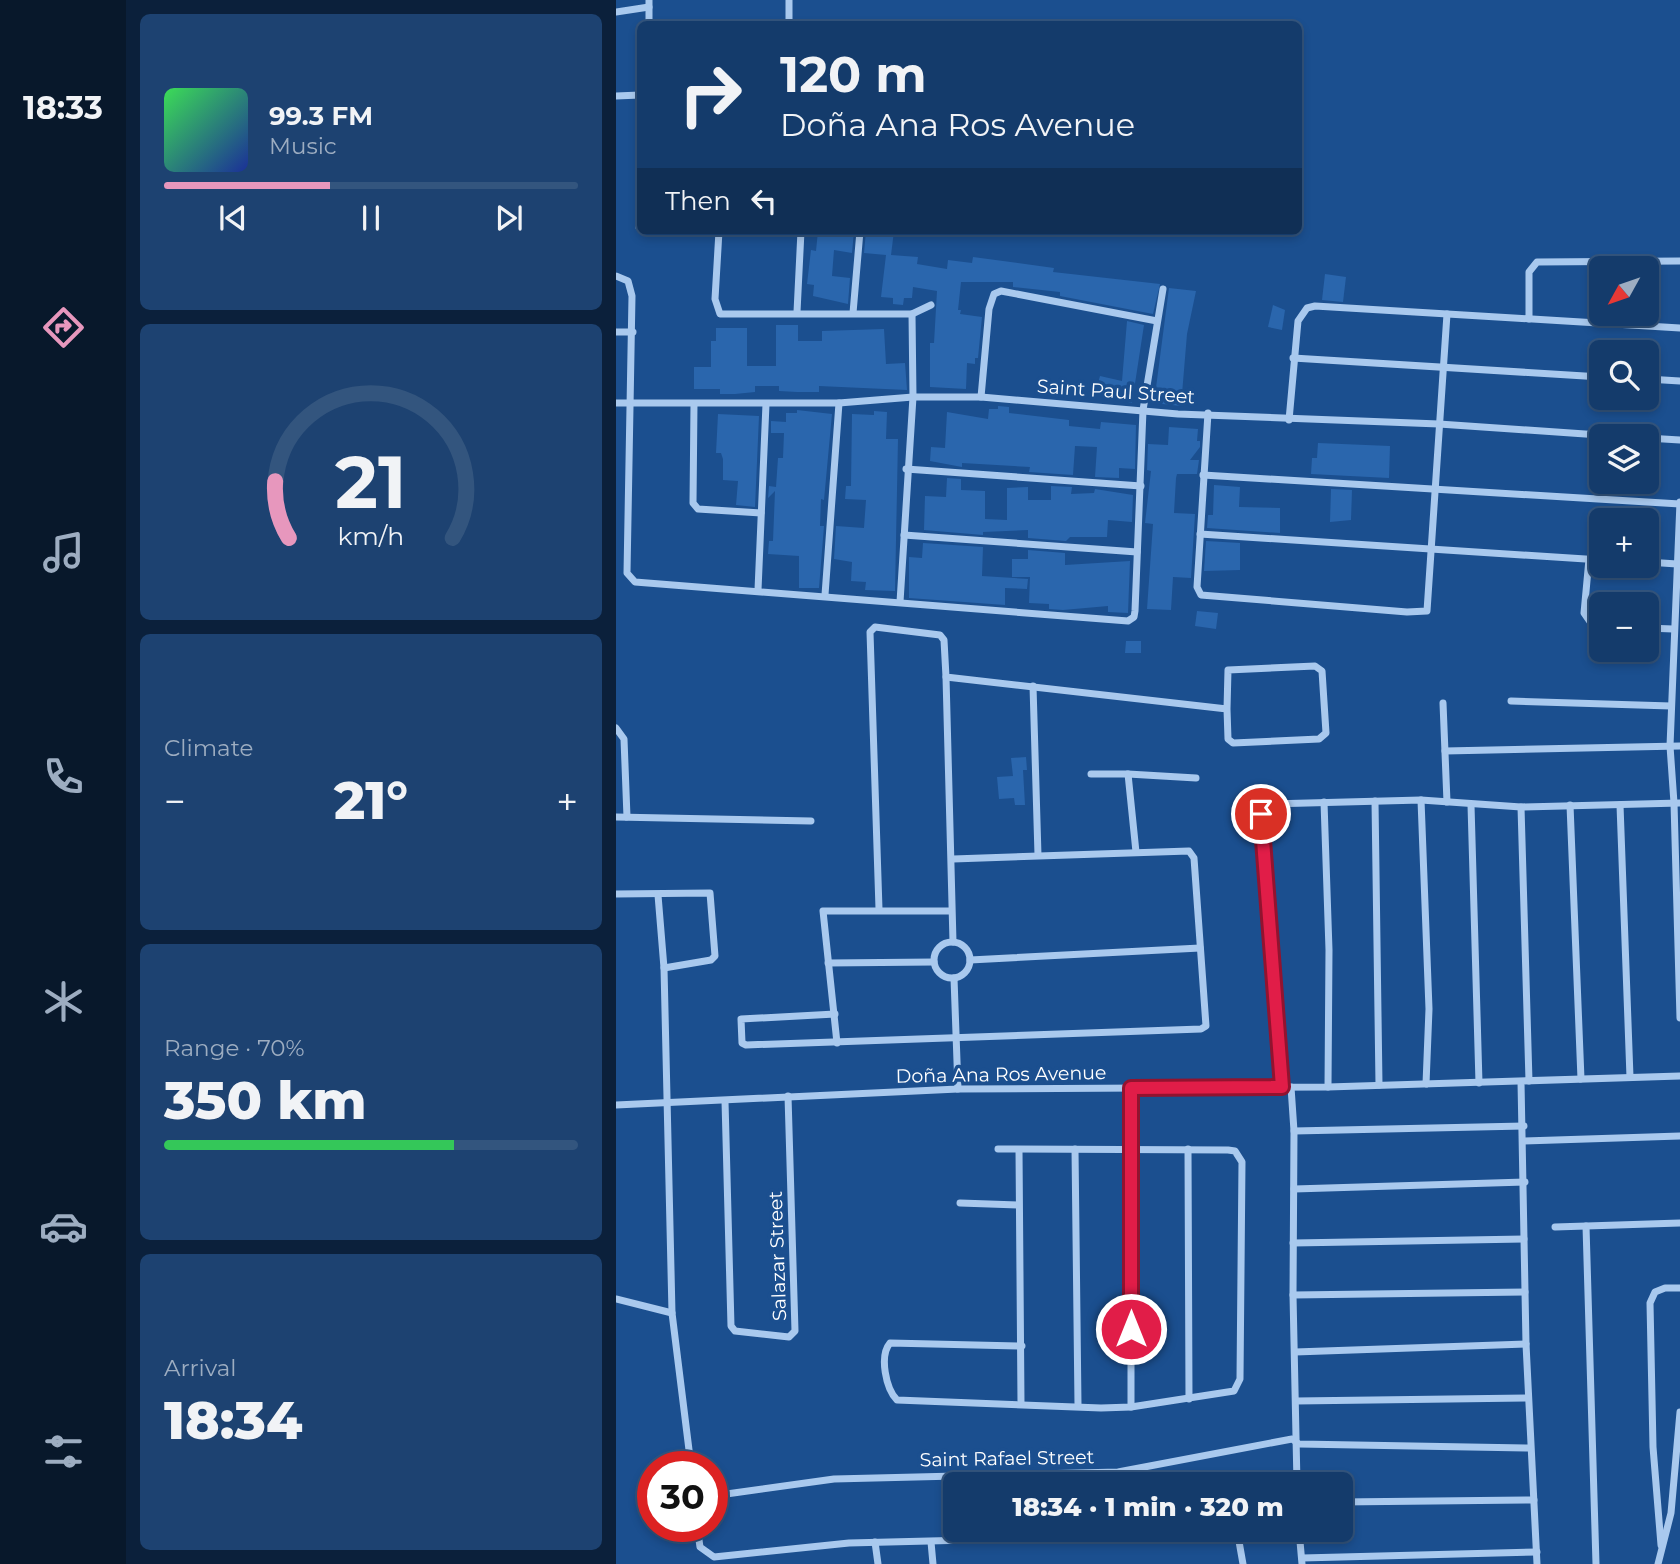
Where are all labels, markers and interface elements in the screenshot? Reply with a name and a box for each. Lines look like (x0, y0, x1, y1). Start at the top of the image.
text: 120 m (780, 45, 927, 104)
icon: right (665, 49, 756, 140)
text: 18:33 (23, 88, 103, 127)
text: 99.3 FM (269, 100, 373, 132)
text: Doña Ana Ros Avenue (780, 105, 1135, 144)
text: Music (269, 132, 337, 160)
icon: left (745, 182, 783, 220)
text: Then (665, 185, 731, 217)
icon: previous (214, 199, 252, 237)
icon: pause (352, 199, 390, 237)
icon: next (490, 199, 528, 237)
north arrow (1589, 256, 1659, 326)
map controls (1589, 256, 1659, 662)
icon: directions (39, 303, 88, 352)
button: search (1589, 340, 1659, 410)
street label: Saint Paul Street (1036, 375, 1196, 409)
button: layers (1589, 424, 1659, 494)
text: 21 (335, 438, 407, 526)
button: + (1589, 508, 1659, 578)
text: km/h (338, 521, 404, 551)
icon: music (39, 528, 88, 577)
button: − (1589, 592, 1659, 662)
text: Climate (164, 734, 253, 762)
icon: phone (39, 752, 88, 801)
text: 21° (334, 769, 408, 832)
text: − (164, 778, 186, 825)
text: + (556, 778, 578, 825)
pin (1231, 784, 1291, 844)
icon: arrive (1242, 795, 1280, 833)
icon: climate (39, 977, 88, 1026)
text: Range · 70% (164, 1034, 305, 1062)
street label: Doña Ana Ros Avenue (895, 1061, 1107, 1088)
text: 350 km (164, 1069, 367, 1132)
street label: Salazar Street (764, 1190, 791, 1321)
icon: car (39, 1202, 88, 1251)
position arrow (1094, 1292, 1168, 1366)
text: Arrival (164, 1354, 237, 1382)
text: 18:34 (164, 1389, 302, 1452)
icon: filters (39, 1427, 88, 1476)
street label: Saint Rafael Street (919, 1445, 1095, 1472)
speed limit sign: 30 (637, 1451, 728, 1542)
text: 18:34 · 1 min · 320 m (1012, 1491, 1284, 1523)

